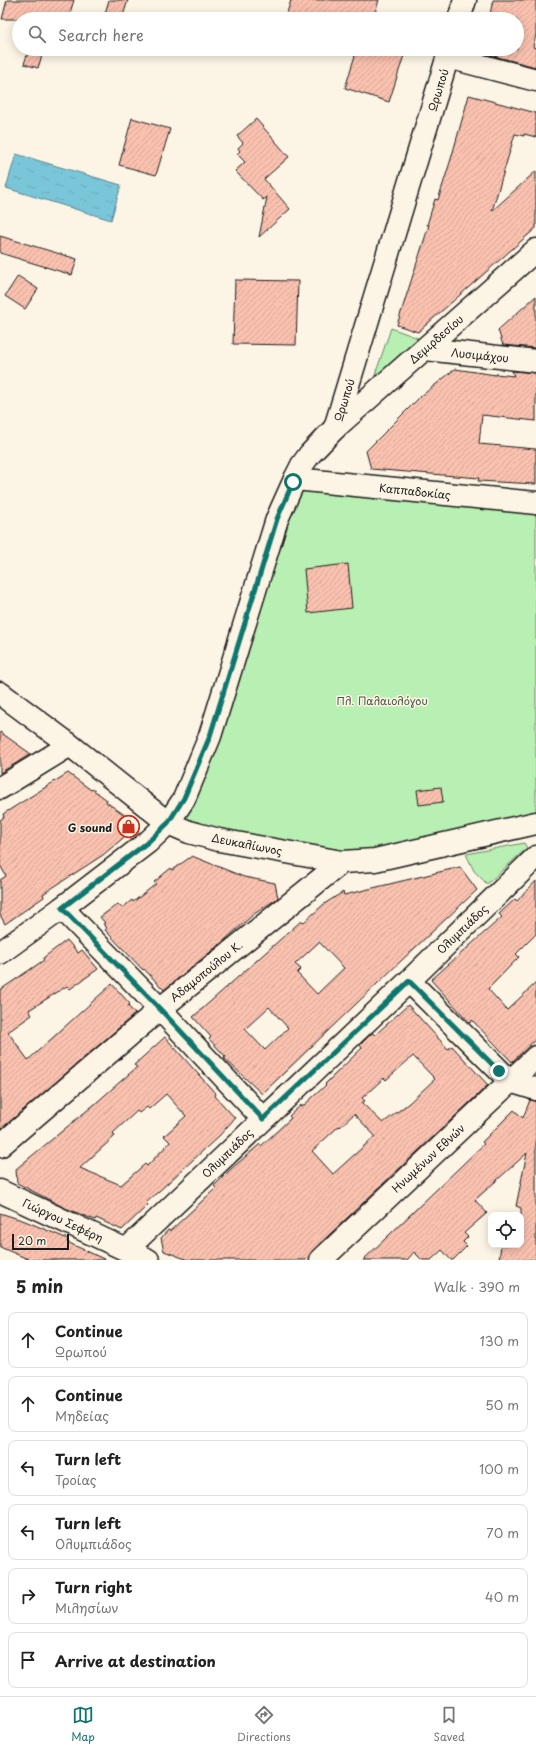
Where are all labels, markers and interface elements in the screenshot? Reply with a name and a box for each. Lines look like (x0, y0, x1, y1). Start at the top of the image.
search box (12, 12, 524, 56)
icon: search (26, 23, 48, 45)
text: Search here (58, 23, 144, 46)
street label: Ωρωπού (423, 67, 453, 113)
street label: Δεμιρδεσίου (405, 311, 467, 367)
street label: Λυσιμάχου (450, 344, 510, 366)
street label: Ωρωπού (329, 377, 359, 423)
route start (284, 473, 302, 491)
street label: Καππαδοκίας (378, 479, 452, 503)
park label: Πλ. Παλαιολόγου (336, 692, 428, 709)
shop icon: G sound (115, 814, 141, 840)
place label: G sound (68, 819, 112, 836)
street label: Δευκαλίωνος (210, 829, 284, 859)
street label: Ολυμπιάδος (433, 900, 492, 958)
street label: Αδαμοπούλου Κ. (166, 936, 246, 1006)
route end (490, 1062, 508, 1080)
street label: Ηνωμένων Εθνών (388, 1120, 468, 1196)
street label: Ολυμπιάδος (198, 1124, 257, 1182)
street label: Γιώργου Σεφέρη (20, 1194, 106, 1246)
map controls (488, 1212, 524, 1248)
button: locate (488, 1212, 524, 1248)
scale bar (12, 1232, 69, 1251)
text: 20 m (18, 1232, 46, 1249)
text: 5 min (16, 1273, 63, 1299)
text: Walk · 390 m (434, 1277, 520, 1296)
text: Continue (55, 1319, 123, 1342)
icon: ahead (17, 1329, 39, 1351)
text: 130 m (480, 1331, 519, 1350)
text: Ωρωπού (55, 1342, 107, 1361)
text: Continue (55, 1383, 123, 1406)
icon: ahead (17, 1393, 39, 1415)
text: 50 m (485, 1395, 519, 1414)
text: Μηδείας (55, 1406, 109, 1425)
text: Turn left (55, 1447, 121, 1470)
icon: left (17, 1457, 39, 1479)
text: 100 m (479, 1459, 519, 1478)
text: Τροίας (55, 1470, 97, 1489)
text: Turn left (55, 1511, 121, 1534)
icon: left (17, 1521, 39, 1543)
text: 70 m (486, 1523, 519, 1542)
text: Ολυμπιάδος (55, 1534, 132, 1553)
text: Turn right (55, 1575, 132, 1598)
icon: right (17, 1585, 39, 1607)
text: 40 m (485, 1587, 519, 1606)
text: Μιλησίων (55, 1598, 119, 1617)
icon: arrive (17, 1649, 39, 1671)
text: Arrive at destination (55, 1649, 216, 1672)
tab: Map (71, 1704, 95, 1745)
tab: Directions (237, 1704, 291, 1745)
tab: Saved (433, 1704, 465, 1745)

